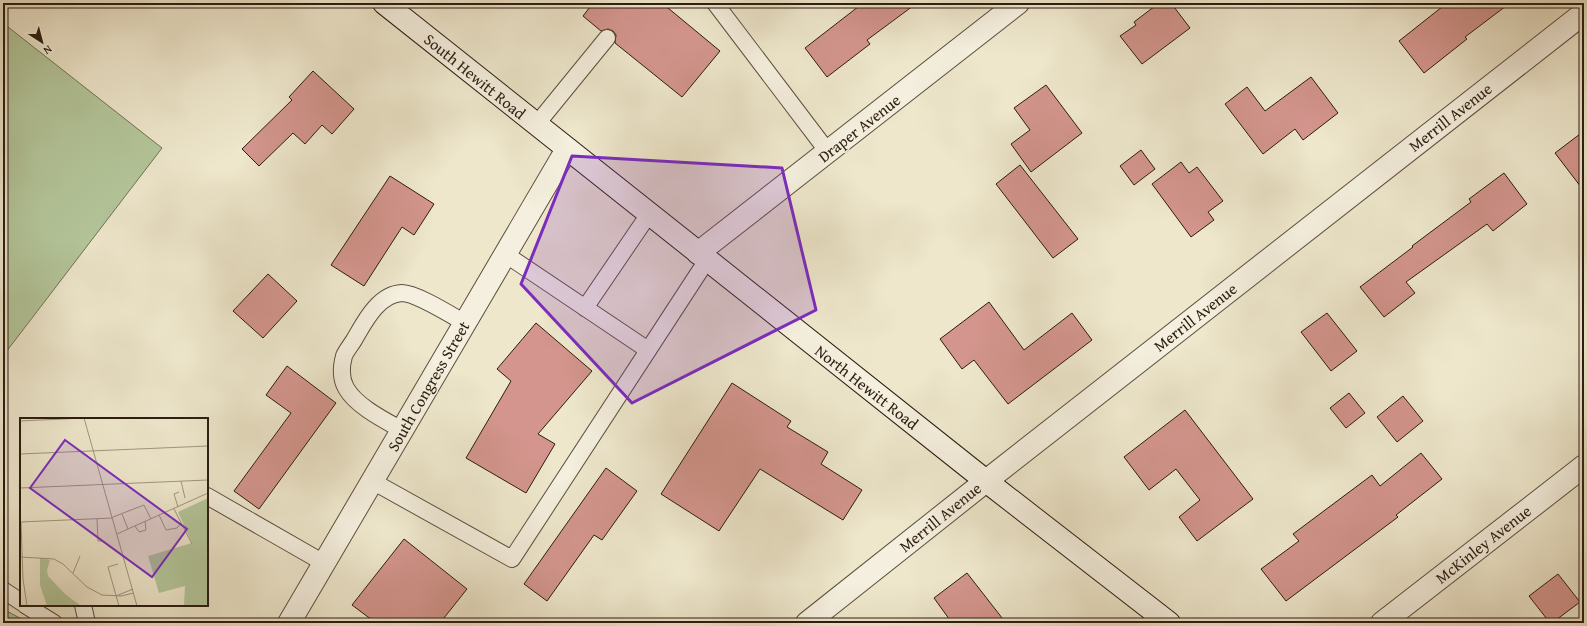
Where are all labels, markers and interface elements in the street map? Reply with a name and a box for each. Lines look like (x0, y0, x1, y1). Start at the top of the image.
north arrow (22, 22, 62, 62)
street label: South Hewitt Road (419, 27, 532, 125)
text: N (40, 41, 56, 59)
street label: Merrill Avenue (1403, 77, 1497, 157)
street label: Draper Avenue (813, 88, 905, 168)
street label: Merrill Avenue (1148, 277, 1242, 357)
street label: South Congress Street (381, 316, 475, 456)
street label: North Hewitt Road (810, 339, 924, 435)
inset map (20, 418, 208, 606)
street label: Merrill Avenue (894, 476, 986, 558)
street label: McKinley Avenue (1430, 499, 1536, 589)

